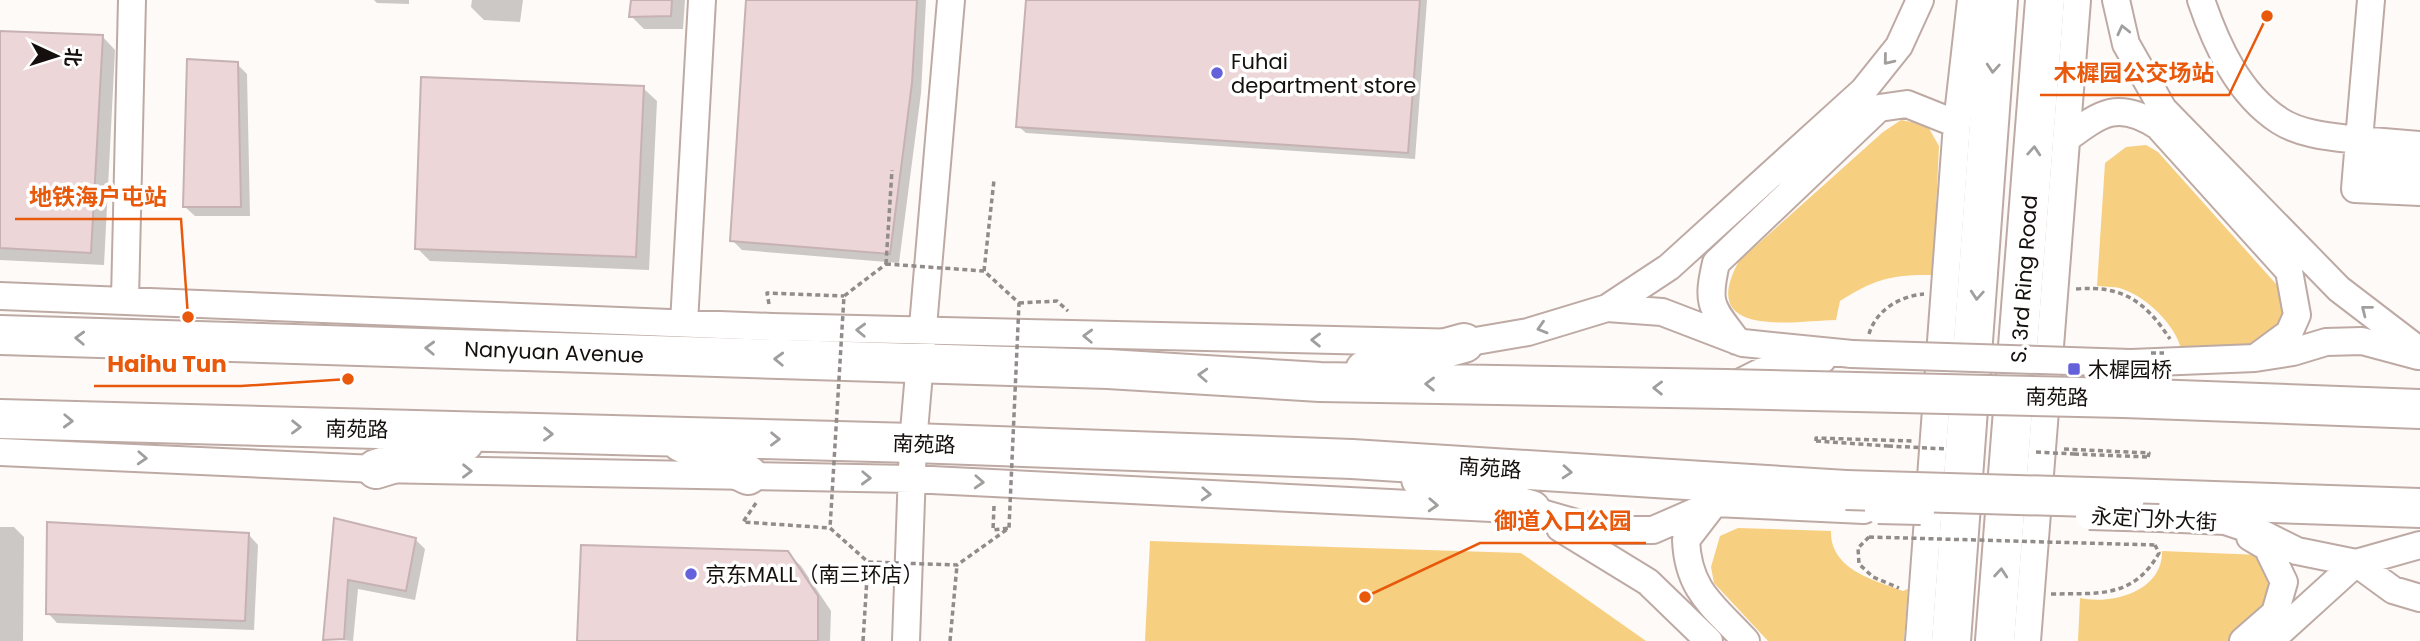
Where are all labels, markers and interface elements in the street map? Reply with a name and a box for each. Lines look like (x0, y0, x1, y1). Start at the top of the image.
north arrow (21, 21, 91, 91)
one-way arrow (2117, 24, 2131, 36)
text: 北 (58, 47, 87, 68)
place label: Fuhai department store (1231, 47, 1416, 100)
one-way arrow (1884, 51, 1896, 64)
callout: 木樨园公交场站 (2040, 51, 2229, 95)
text: 木樨园公交场站 (2054, 57, 2215, 89)
one-way arrow (1986, 63, 2001, 74)
marker: Fuhai department store (1209, 65, 1225, 81)
one-way arrow (2026, 145, 2041, 156)
callout: 地铁海户屯站 (15, 175, 181, 219)
text: 地铁海户屯站 (29, 181, 167, 213)
street label: S. 3rd Ring Road (2004, 194, 2044, 364)
one-way arrow (1970, 290, 1985, 301)
one-way arrow (2361, 305, 2374, 318)
one-way arrow (1536, 320, 1549, 334)
one-way arrow (855, 322, 866, 337)
one-way arrow (1083, 329, 1094, 344)
one-way arrow (74, 330, 85, 345)
one-way arrow (1310, 333, 1321, 348)
street label: Nanyuan Avenue (464, 334, 644, 370)
one-way arrow (424, 341, 435, 356)
callout: Haihu Tun (94, 342, 241, 386)
text: Haihu Tun (107, 348, 227, 380)
one-way arrow (774, 351, 785, 366)
place label: 木樨园桥 (2088, 355, 2172, 384)
marker: 木樨园桥 (2066, 361, 2082, 377)
one-way arrow (1197, 367, 1208, 382)
one-way arrow (1424, 376, 1435, 391)
one-way arrow (1652, 380, 1662, 396)
street label: 南苑路 (2025, 382, 2089, 412)
one-way arrow (63, 414, 74, 429)
street label: 南苑路 (325, 414, 389, 444)
one-way arrow (290, 420, 301, 435)
one-way arrow (542, 426, 553, 441)
street label: 南苑路 (892, 428, 956, 460)
one-way arrow (770, 432, 781, 447)
one-way arrow (136, 451, 147, 466)
street label: 南苑路 (1458, 451, 1522, 485)
one-way arrow (462, 463, 473, 479)
one-way arrow (1561, 465, 1572, 480)
one-way arrow (861, 470, 872, 485)
one-way arrow (974, 475, 985, 490)
one-way arrow (1201, 486, 1212, 501)
one-way arrow (1428, 498, 1439, 513)
callout: 御道入口公园 (1480, 499, 1646, 543)
street label: 永定门外大街 (2090, 501, 2218, 537)
text: 御道入口公园 (1494, 505, 1632, 537)
place label: 京东MALL（南三环店） (705, 560, 923, 589)
marker: 京东MALL（南三环店） (683, 566, 699, 582)
one-way arrow (1993, 567, 2008, 578)

